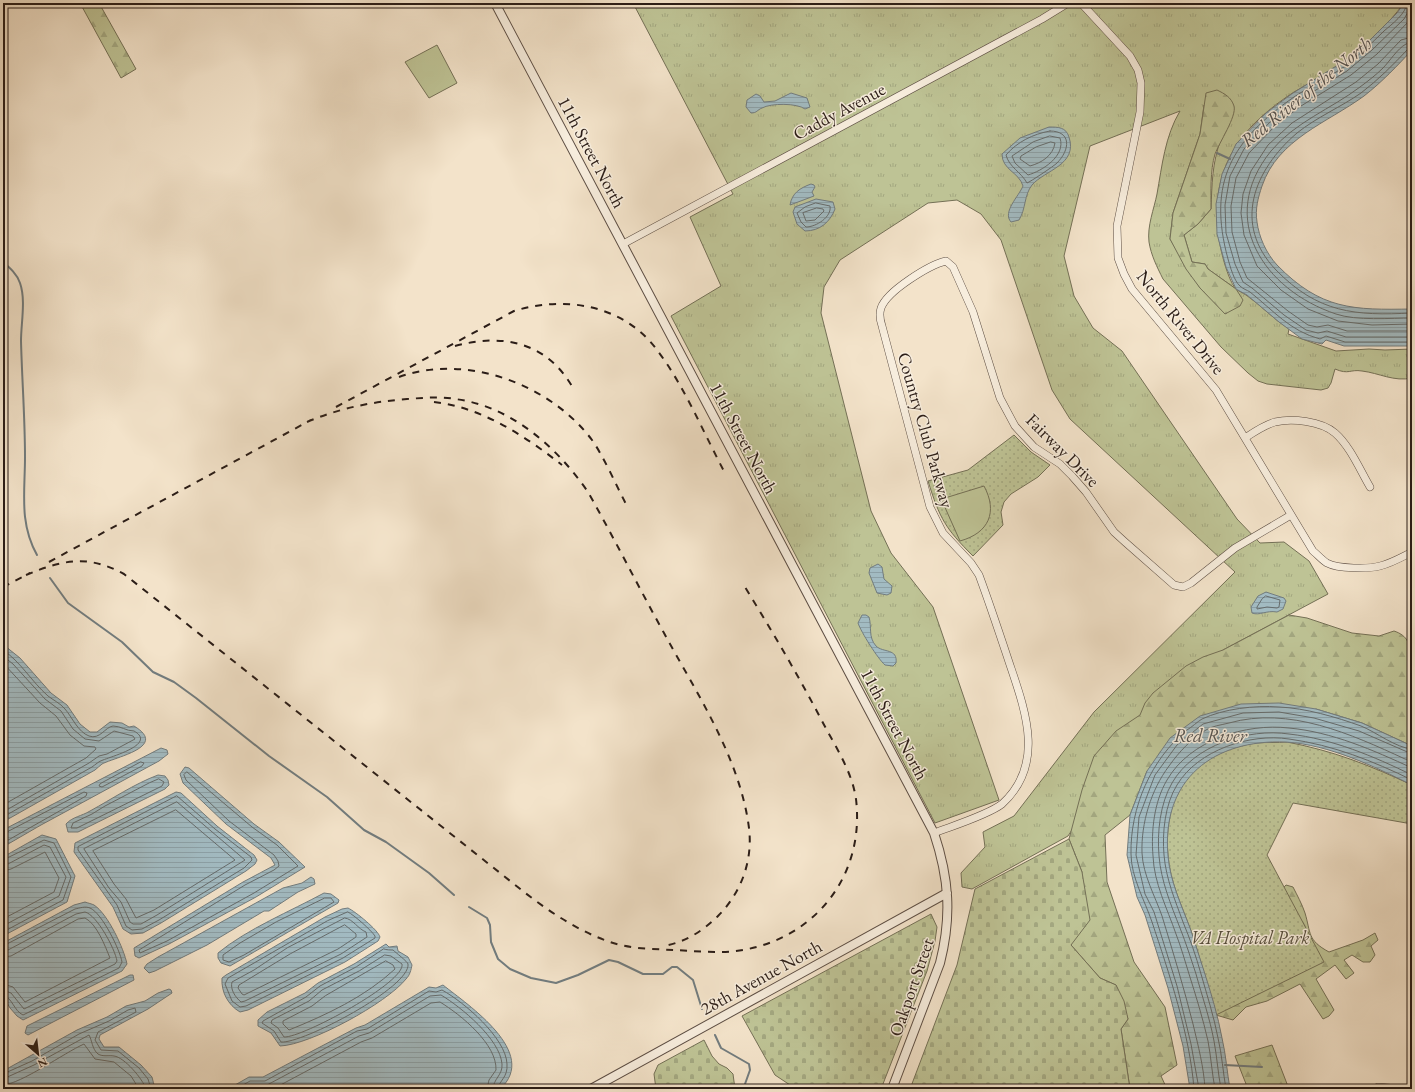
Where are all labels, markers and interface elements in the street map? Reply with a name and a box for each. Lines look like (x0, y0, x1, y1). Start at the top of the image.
water label: Red River of the North (1235, 31, 1377, 153)
street label: Caddy Avenue (789, 77, 889, 145)
street label: 11th Street North (553, 92, 631, 212)
street label: North River Drive (1132, 265, 1230, 379)
street label: Country Club Parkway (893, 349, 959, 511)
street label: 11th Street North (705, 378, 783, 498)
street label: Fairway Drive (1021, 408, 1105, 492)
street label: 11th Street North (856, 664, 934, 784)
water label: Red River (1173, 723, 1247, 748)
park label: VA Hospital Park (1191, 926, 1310, 950)
street label: 28th Avenue North (696, 934, 826, 1020)
street label: Oakport Street (883, 935, 939, 1039)
north arrow (18, 1034, 58, 1074)
text: N (35, 1055, 50, 1071)

